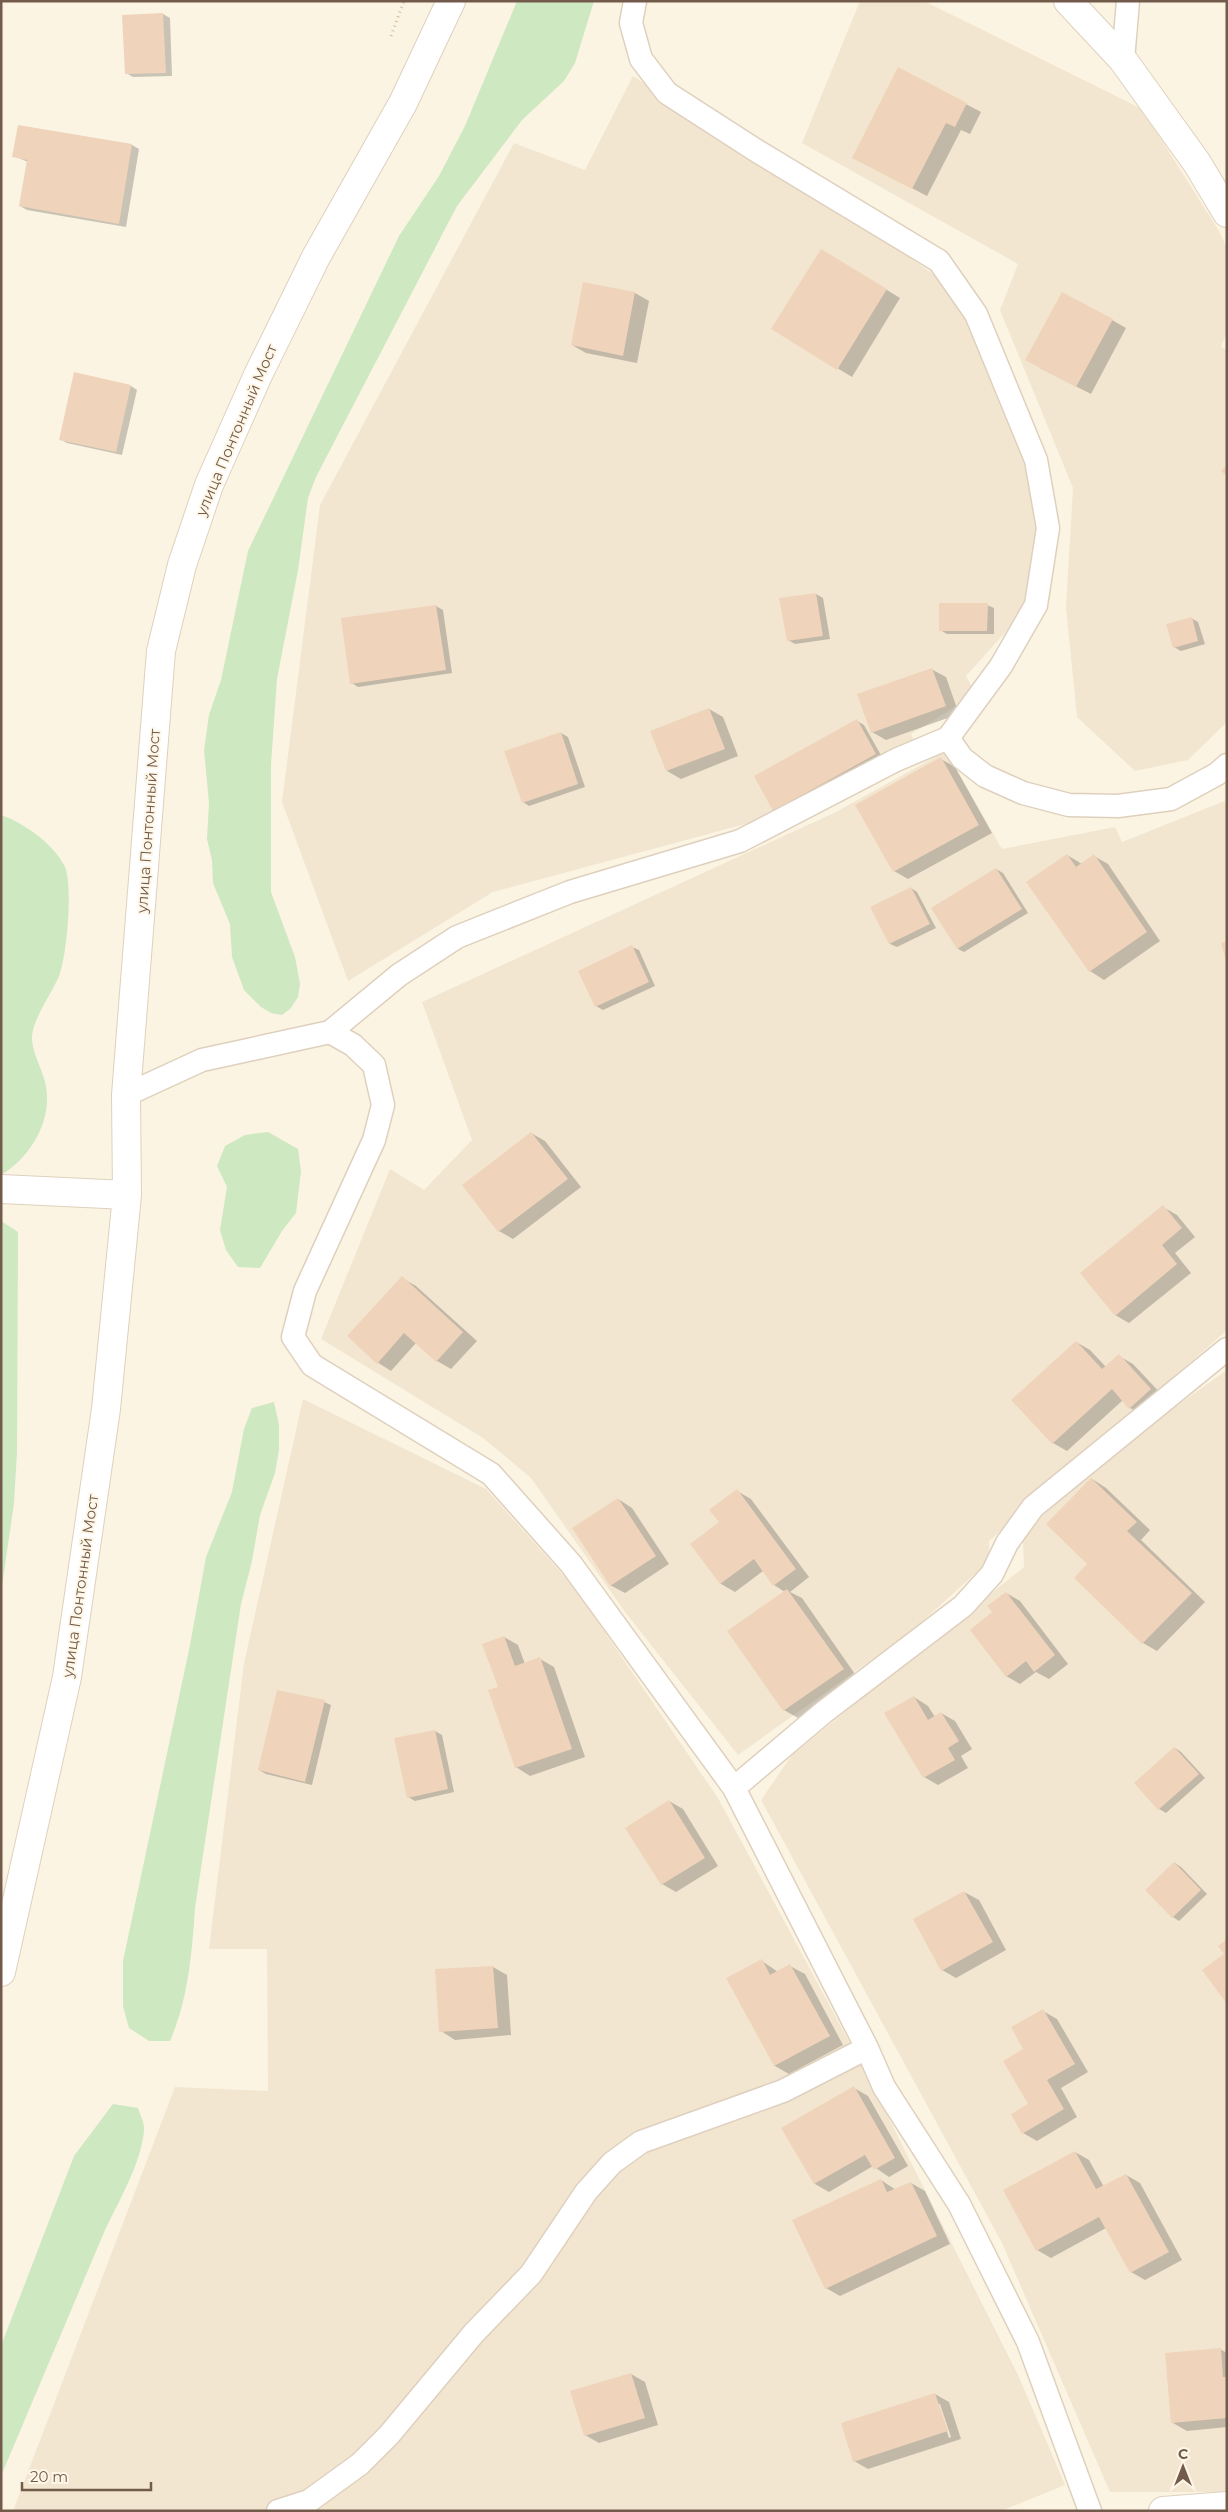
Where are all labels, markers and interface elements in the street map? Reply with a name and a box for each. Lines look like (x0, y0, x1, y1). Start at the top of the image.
street label: улица Понтонный Мост (191, 340, 281, 520)
street label: улица Понтонный Мост (132, 727, 164, 915)
street label: улица Понтонный Мост (58, 1492, 102, 1680)
north arrow (1158, 2442, 1208, 2492)
text: С (1178, 2445, 1188, 2463)
scale bar (22, 2460, 151, 2492)
text: 20 m (30, 2467, 68, 2486)

